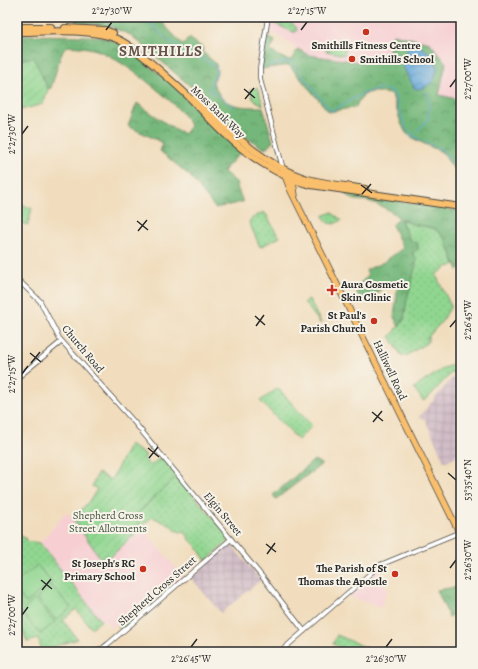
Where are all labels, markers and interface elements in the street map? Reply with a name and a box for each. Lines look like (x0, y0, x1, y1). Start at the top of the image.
text: 2°27'30"W (92, 4, 133, 17)
text: 2°27'15"W (288, 4, 327, 17)
marker: Smithills Fitness Centre (361, 27, 371, 37)
place label: Smithills Fitness Centre (312, 38, 420, 53)
district label: SMITHILLS (119, 41, 203, 61)
place label: Smithills School (360, 52, 434, 67)
marker: Smithills School (347, 54, 357, 64)
text: 2°27'00"W (461, 58, 474, 100)
street label: Moss Bank Way (188, 82, 249, 142)
text: 2°27'30"W (5, 113, 18, 154)
place label: Aura Cosmetic Skin Clinic (340, 277, 408, 305)
marker: Aura Cosmetic Skin Clinic (326, 284, 338, 296)
text: 2°26'45"W (461, 299, 474, 340)
place label: St Paul's Parish Church (301, 308, 367, 336)
marker: St Paul's Parish Church (369, 316, 379, 326)
street label: Church Road (58, 322, 108, 376)
street label: Halliwell Road (370, 338, 410, 403)
text: 2°27'15"W (5, 354, 18, 393)
text: 53°35'40"N (461, 459, 474, 501)
street label: Elgin Street (200, 489, 246, 539)
park label: Shepherd Cross Street Allotments (69, 508, 147, 536)
text: 2°26'30"W (461, 539, 474, 580)
street label: Shepherd Cross Street (114, 552, 200, 629)
place label: St Joseph's RC Primary School (64, 556, 135, 584)
place label: The Parish of St Thomas the Apostle (298, 561, 387, 589)
marker: St Joseph's RC Primary School (138, 564, 148, 574)
marker: The Parish of St Thomas the Apostle (390, 569, 400, 579)
text: 2°27'00"W (5, 594, 18, 636)
text: 2°26'45"W (171, 652, 212, 665)
text: 2°26'30"W (366, 652, 407, 665)

